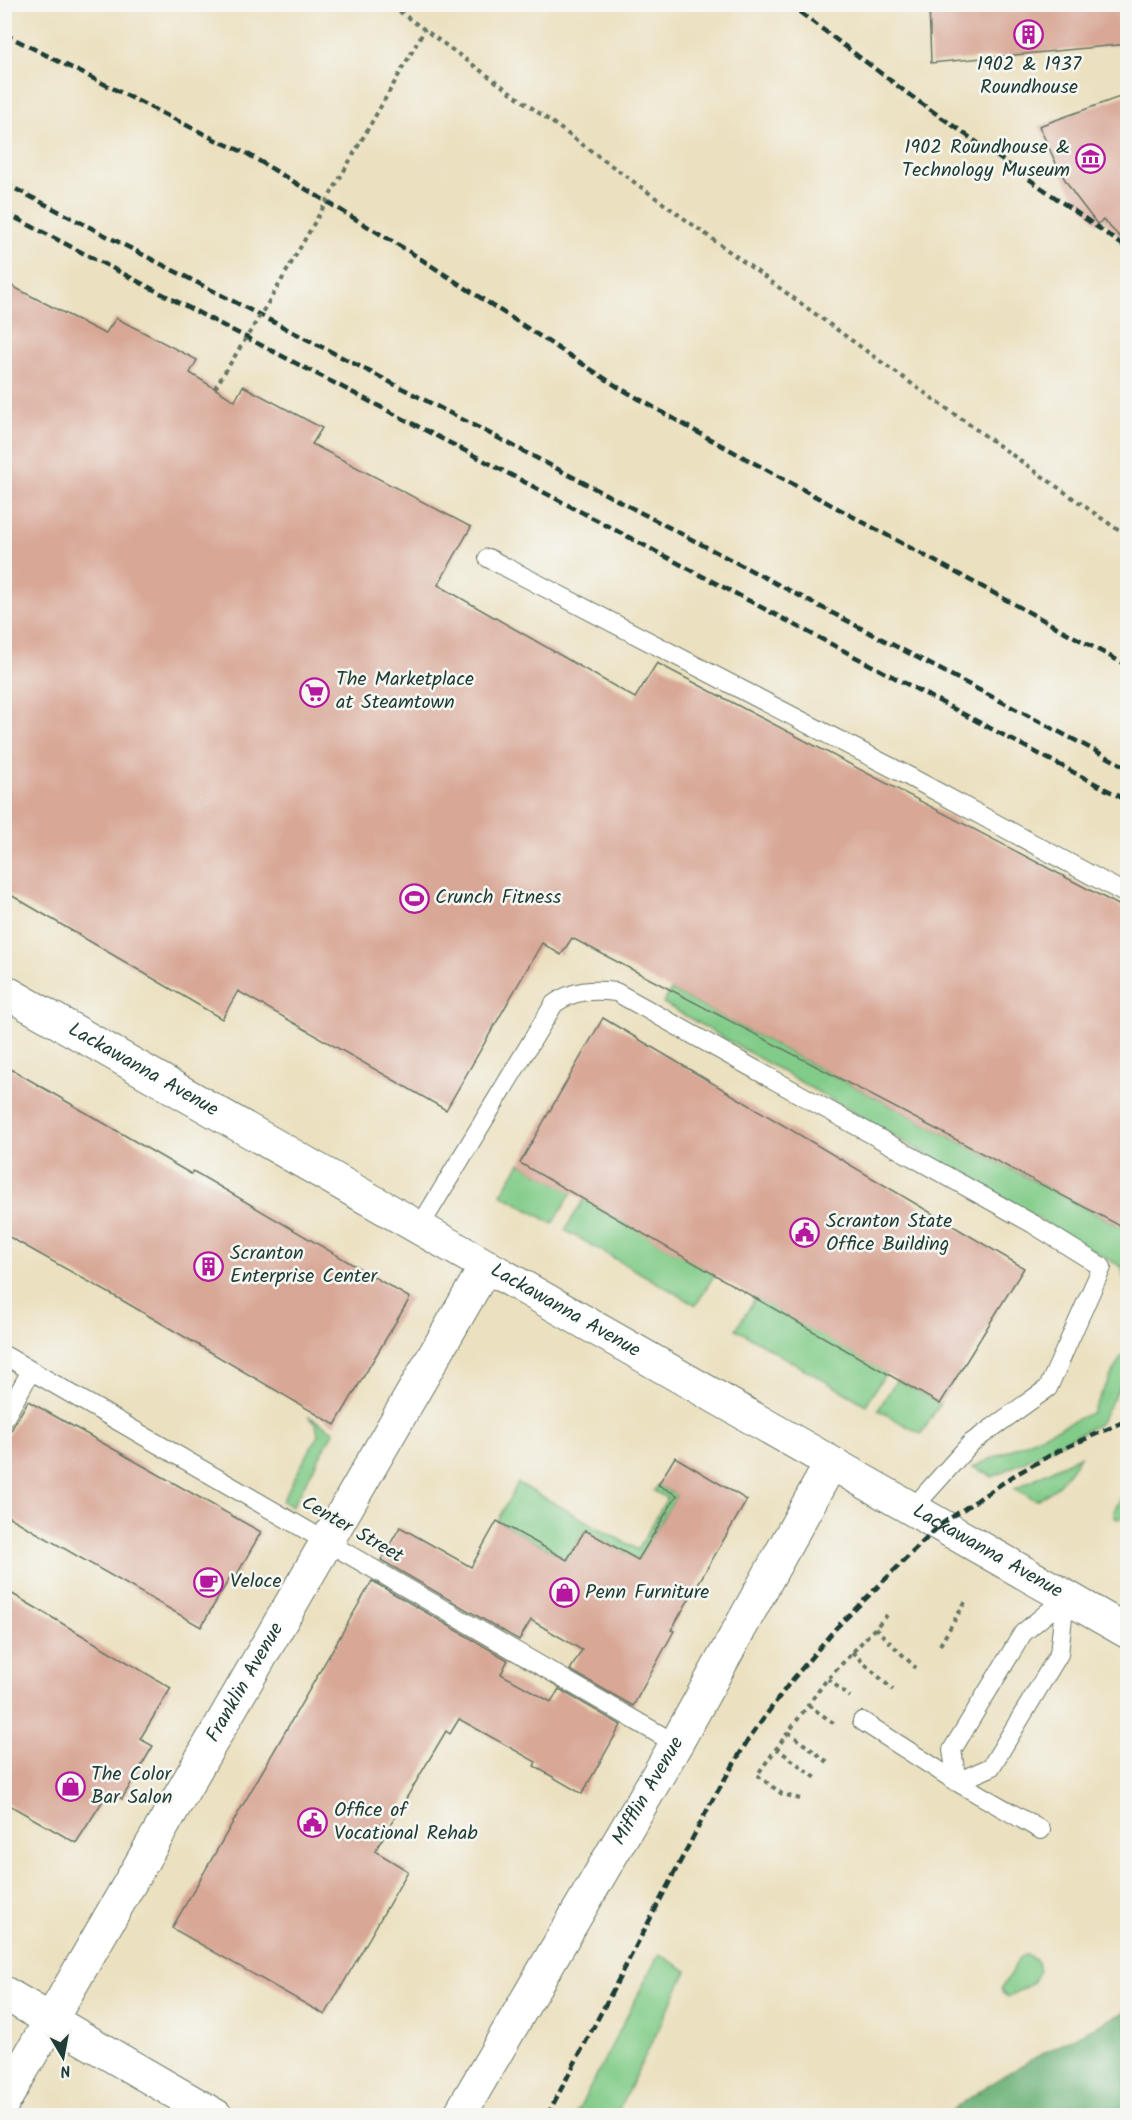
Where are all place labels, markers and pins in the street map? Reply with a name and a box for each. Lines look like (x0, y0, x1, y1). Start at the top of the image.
building icon: 1902 & 1937 Roundhouse (1013, 18, 1045, 50)
place label: 1902 & 1937 Roundhouse (977, 49, 1082, 104)
place label: 1902 Roundhouse & Technology Museum (902, 132, 1070, 187)
museum icon: 1902 Roundhouse & Technology Museum (1075, 143, 1107, 175)
place label: The Marketplace at Steamtown (336, 664, 474, 719)
supermarket icon: The Marketplace at Steamtown (299, 676, 331, 708)
sports icon: Crunch Fitness (398, 882, 430, 914)
place label: Crunch Fitness (435, 882, 562, 914)
place label: Scranton State Office Building (826, 1206, 952, 1261)
public building icon: Scranton State Office Building (789, 1217, 821, 1249)
place label: Scranton Enterprise Center (230, 1238, 379, 1293)
building icon: Scranton Enterprise Center (193, 1250, 225, 1282)
cafe icon: Veloce (193, 1566, 225, 1598)
place label: Veloce (230, 1566, 282, 1598)
shop icon: Penn Furniture (548, 1577, 580, 1609)
place label: Penn Furniture (585, 1577, 709, 1609)
place label: The Color Bar Salon (91, 1759, 172, 1814)
shop icon: The Color Bar Salon (54, 1771, 86, 1803)
place label: Office of Vocational Rehab (334, 1795, 478, 1850)
public building icon: Office of Vocational Rehab (297, 1807, 329, 1839)

